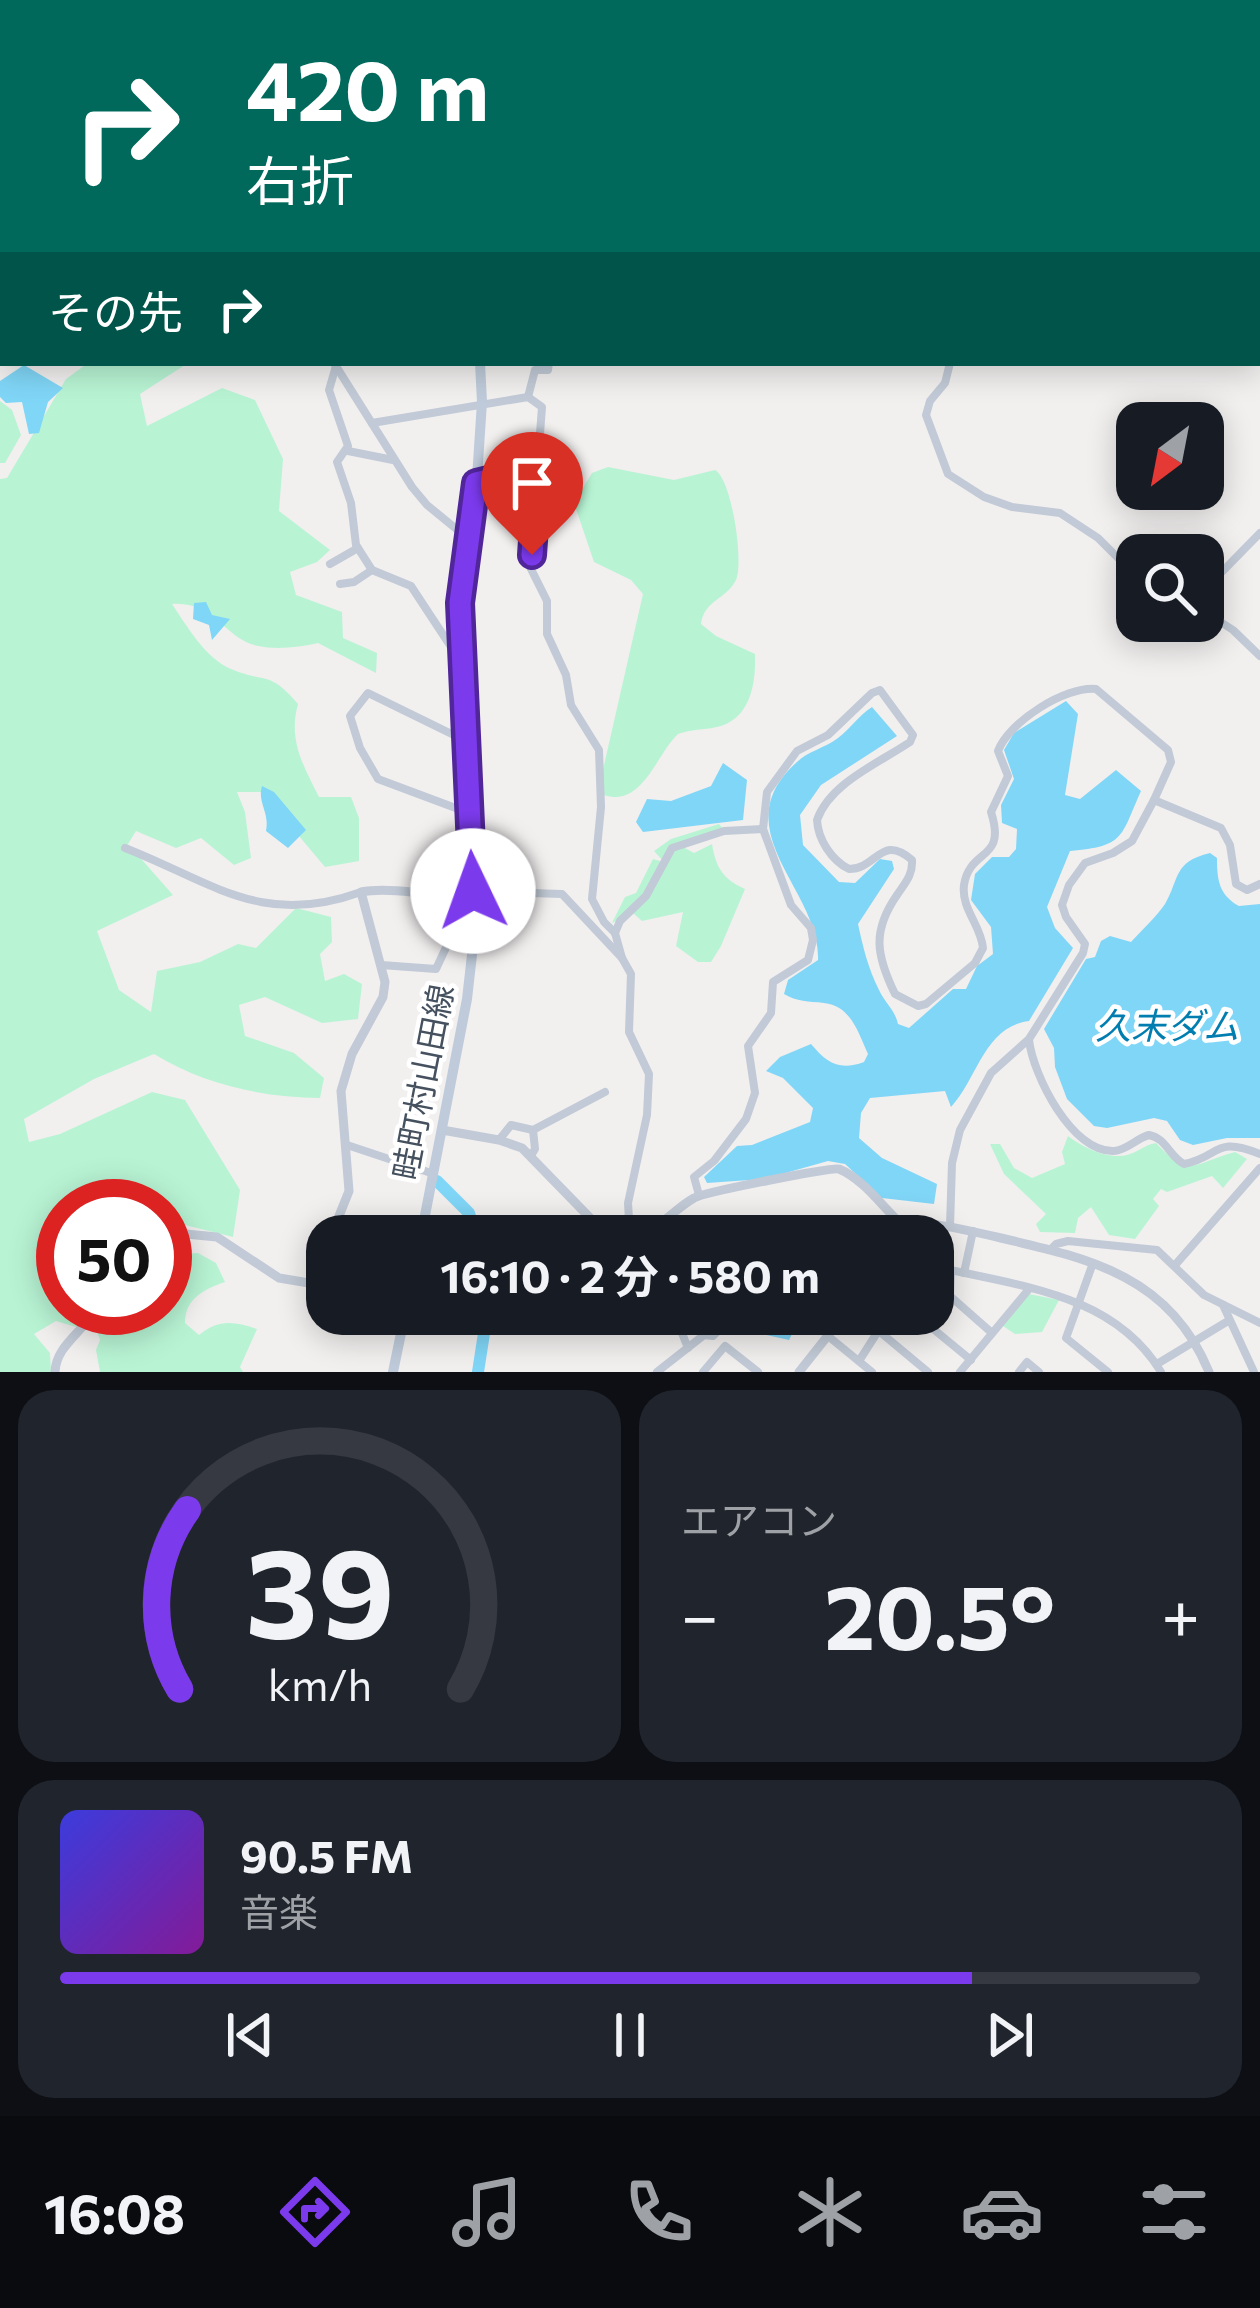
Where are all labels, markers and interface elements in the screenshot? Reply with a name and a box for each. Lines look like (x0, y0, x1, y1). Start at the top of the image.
text: 420 m (246, 36, 489, 138)
icon: right (48, 48, 204, 204)
text: 右折 (246, 146, 354, 212)
icon: right (207, 276, 273, 342)
text: その先 (48, 283, 183, 338)
north arrow (1116, 402, 1224, 510)
map controls (1116, 402, 1224, 642)
pin (481, 432, 583, 555)
icon: arrive (499, 450, 565, 516)
button: search (1116, 534, 1224, 642)
position arrow (410, 828, 536, 954)
street label: 畦町村山田線 (383, 981, 461, 1183)
water label: 久末ダム (1095, 1002, 1239, 1046)
speed limit sign: 50 (36, 1179, 192, 1335)
text: 16:10 · 2 分 · 580 m (440, 1247, 820, 1302)
text: エアコン (681, 1495, 837, 1543)
text: 39 (245, 1511, 394, 1664)
text: 20.5° (824, 1558, 1055, 1669)
text: − (681, 1573, 719, 1654)
text: + (1161, 1573, 1200, 1654)
text: km/h (267, 1657, 372, 1710)
text: 90.5 FM (240, 1827, 413, 1882)
text: 音楽 (240, 1887, 318, 1935)
icon: previous (217, 2002, 283, 2068)
icon: pause (597, 2002, 663, 2068)
icon: next (977, 2002, 1043, 2068)
icon: directions (273, 2170, 357, 2254)
icon: music (445, 2170, 529, 2254)
icon: phone (617, 2170, 701, 2254)
icon: climate (788, 2170, 872, 2254)
icon: car (960, 2170, 1044, 2254)
icon: filters (1132, 2170, 1216, 2254)
text: 16:08 (44, 2179, 185, 2245)

